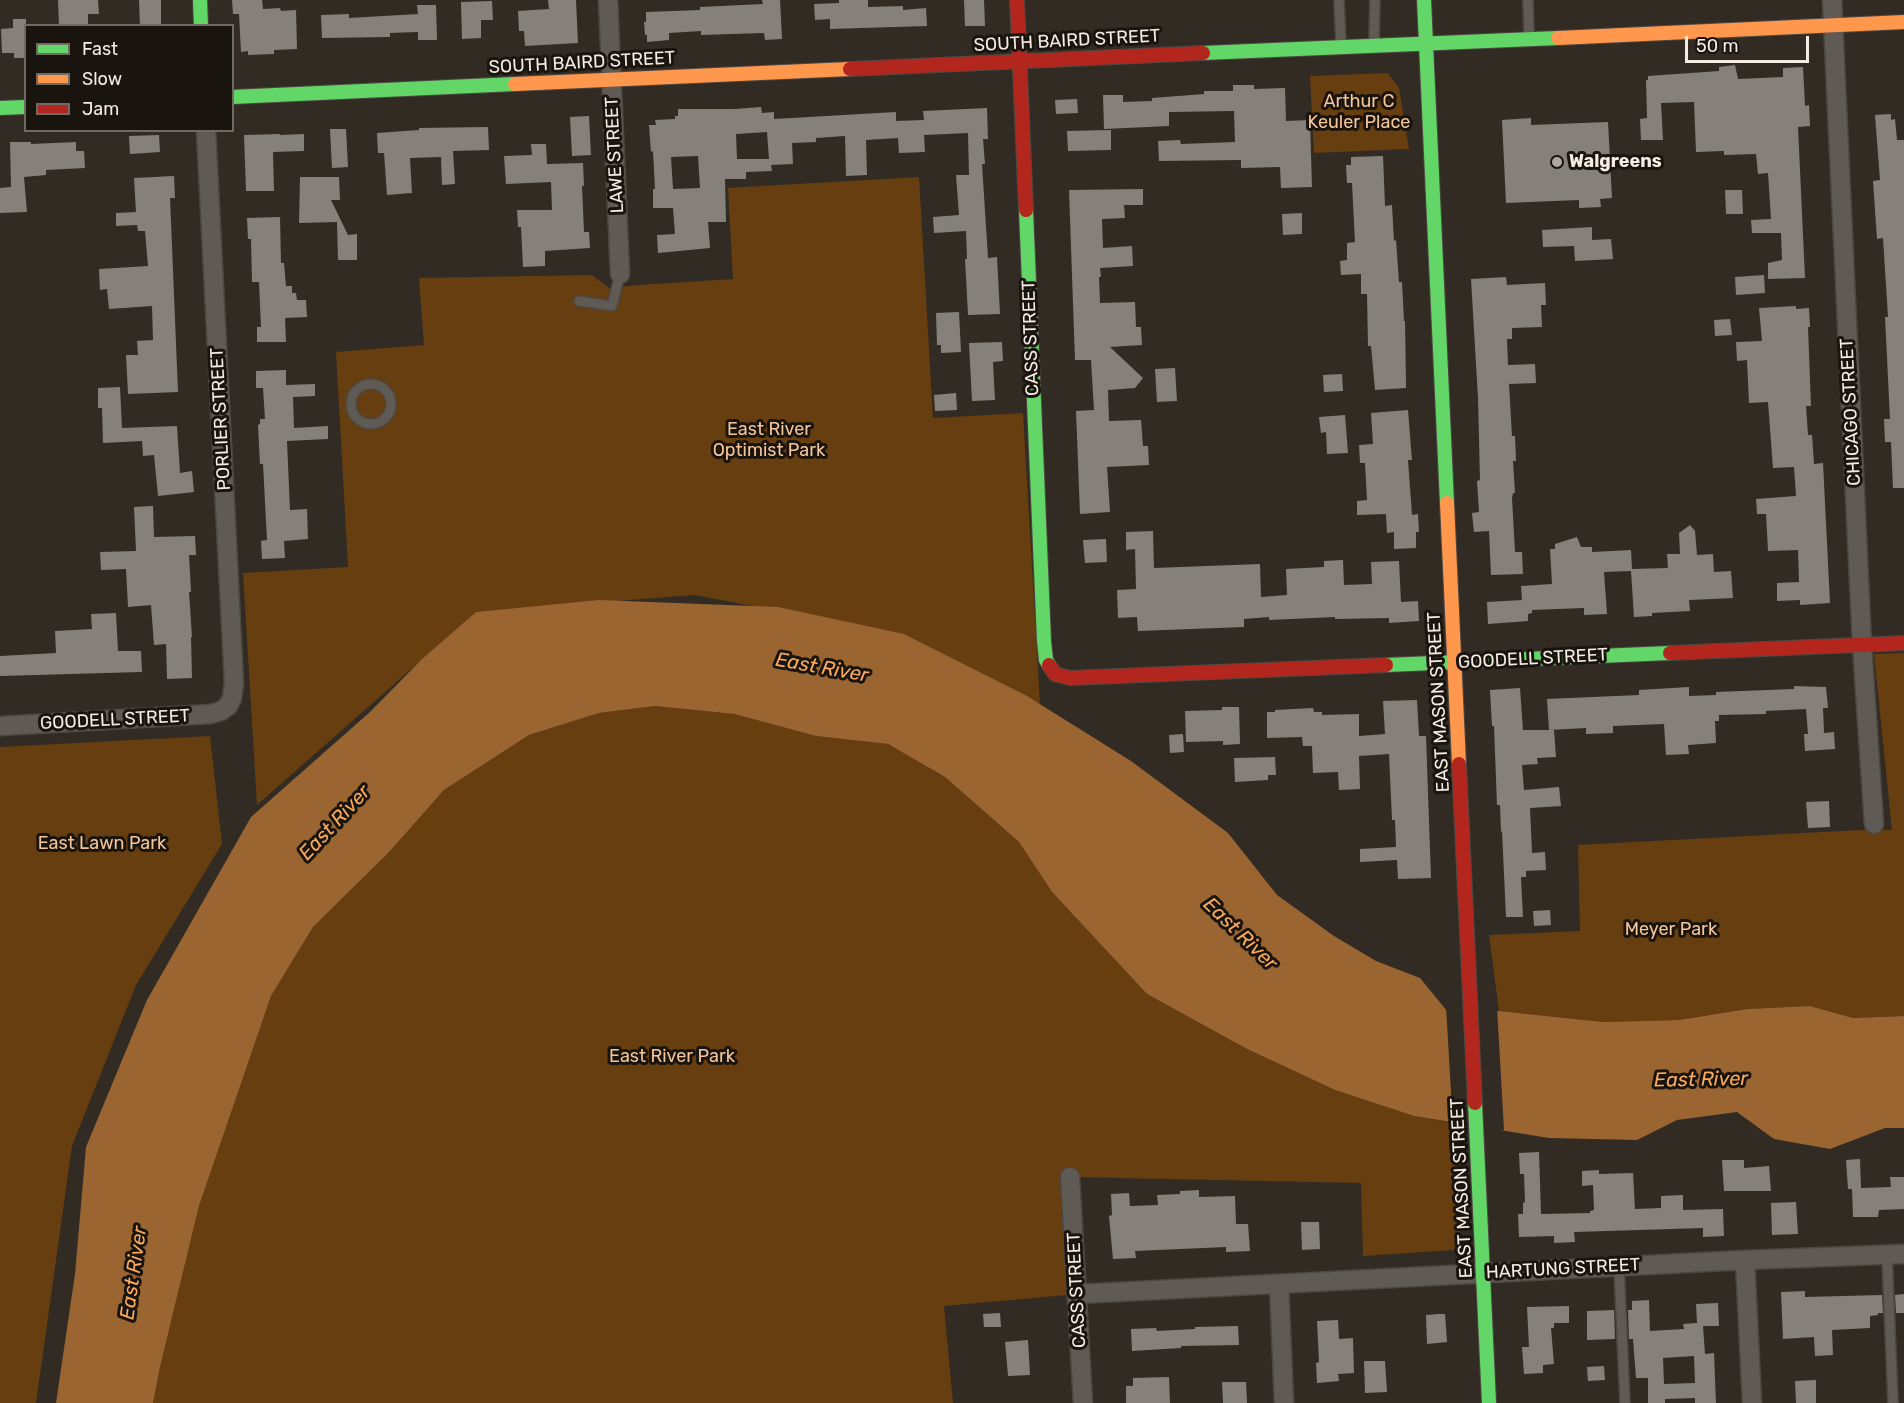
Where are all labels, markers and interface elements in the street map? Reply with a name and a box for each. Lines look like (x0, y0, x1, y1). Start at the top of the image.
legend (24, 24, 234, 132)
scale bar (1688, 24, 1812, 62)
street label: SOUTH BAIRD STREET (973, 25, 1161, 57)
text: 50 m (1696, 35, 1739, 57)
text: Fast (82, 38, 118, 60)
street label: SOUTH BAIRD STREET (488, 47, 676, 79)
text: Slow (82, 68, 122, 90)
park label: Arthur C Keuler Place (1308, 91, 1410, 134)
street label: LAWE STREET (601, 96, 629, 214)
text: Jam (82, 98, 119, 120)
place label: Walgreens (1569, 151, 1662, 173)
marker: Walgreens (1550, 155, 1564, 169)
street label: CASS STREET (1018, 280, 1044, 396)
street label: CHICAGO STREET (1836, 338, 1866, 486)
street label: PORLIER STREET (206, 347, 236, 491)
park label: East River Optimist Park (713, 419, 825, 462)
street label: EAST MASON STREET (1423, 611, 1455, 793)
street label: GOODELL STREET (1457, 644, 1609, 674)
water label: East River (774, 648, 870, 688)
street label: GOODELL STREET (39, 705, 191, 735)
water label: East River (294, 780, 376, 866)
park label: East Lawn Park (38, 833, 166, 855)
water label: East River (1198, 893, 1282, 975)
park label: Meyer Park (1625, 919, 1717, 941)
park label: East River Park (609, 1046, 735, 1068)
water label: East River (1654, 1067, 1748, 1093)
street label: EAST MASON STREET (1446, 1097, 1478, 1279)
water label: East River (116, 1225, 152, 1321)
street label: CASS STREET (1063, 1231, 1091, 1349)
street label: HARTUNG STREET (1485, 1254, 1641, 1284)

